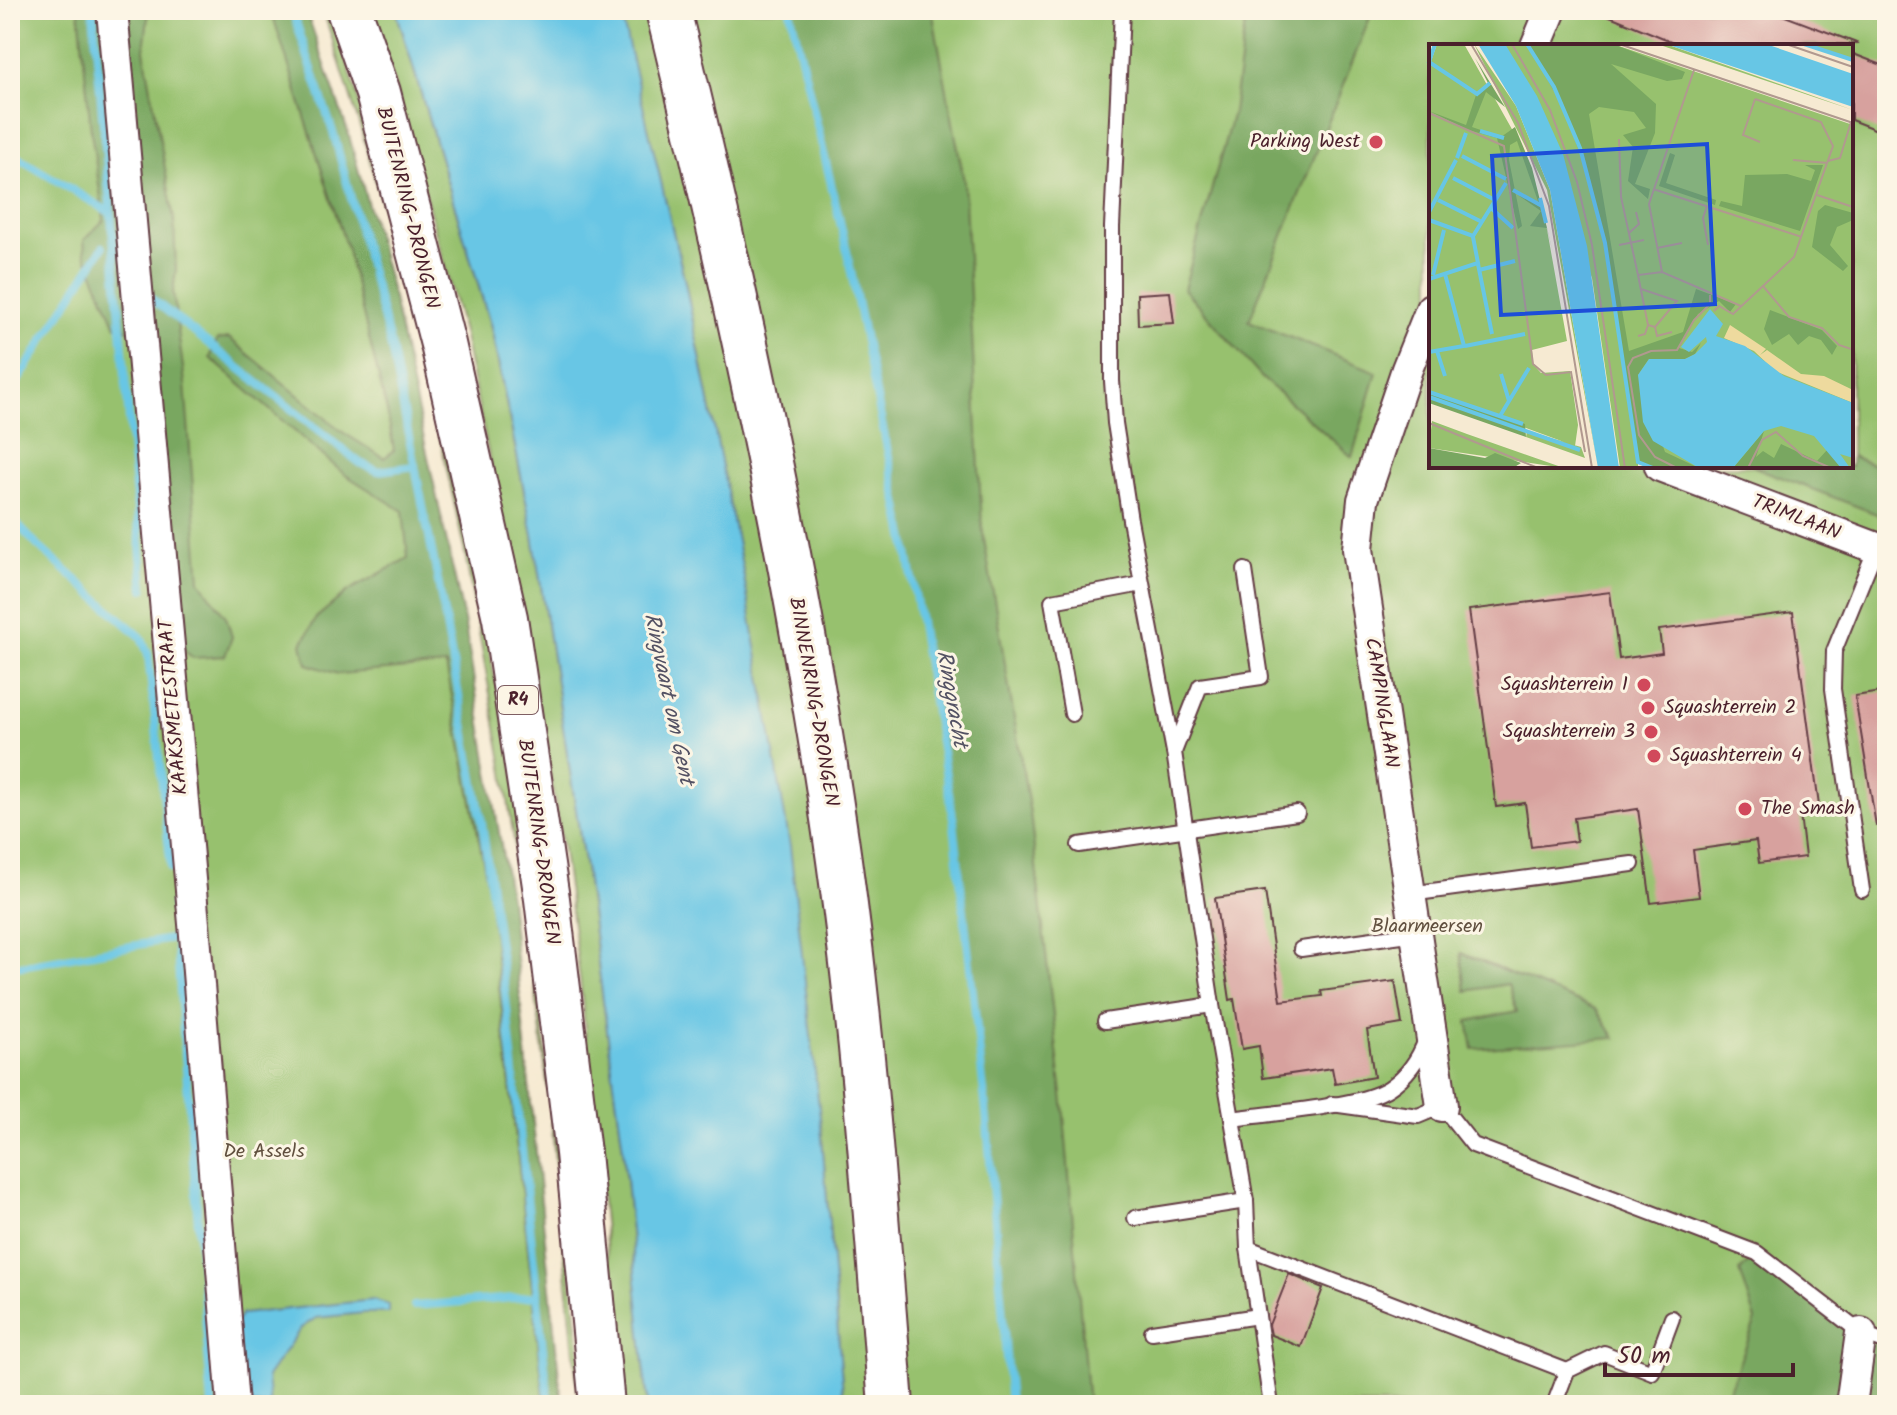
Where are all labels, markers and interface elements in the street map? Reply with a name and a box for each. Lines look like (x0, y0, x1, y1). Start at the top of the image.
inset map (1429, 44, 1853, 468)
street label: BUITENRING-DRONGEN (366, 103, 448, 313)
place label: Parking West (1250, 126, 1360, 158)
marker: Parking West (1367, 133, 1385, 151)
street label: TRIMLAAN (1747, 486, 1845, 550)
street label: BINNENRING-DRONGEN (779, 595, 847, 809)
water label: Ringvaart om Gent (633, 610, 704, 791)
street label: KAAKSMETESTRAAT (150, 615, 198, 796)
street label: CAMPINGLAAN (1355, 636, 1407, 770)
water label: Ringgracht (925, 647, 977, 754)
place label: Squashterrein 1 (1501, 669, 1628, 701)
marker: Squashterrein 1 (1635, 676, 1653, 694)
road number: R4 (498, 686, 538, 714)
place label: Squashterrein 2 (1664, 692, 1796, 724)
marker: Squashterrein 2 (1639, 699, 1657, 717)
place label: Squashterrein 3 (1503, 716, 1635, 748)
marker: Squashterrein 3 (1642, 723, 1660, 741)
street label: BUITENRING-DRONGEN (508, 737, 568, 947)
place label: Squashterrein 4 (1670, 740, 1802, 772)
marker: Squashterrein 4 (1645, 747, 1663, 765)
place label: The Smash (1761, 793, 1855, 825)
marker: The Smash (1736, 800, 1754, 818)
park label: Blaarmeersen (1371, 911, 1483, 943)
park label: De Assels (223, 1136, 305, 1168)
scale bar (1605, 1327, 1793, 1377)
text: 50 m (1617, 1337, 1671, 1376)

